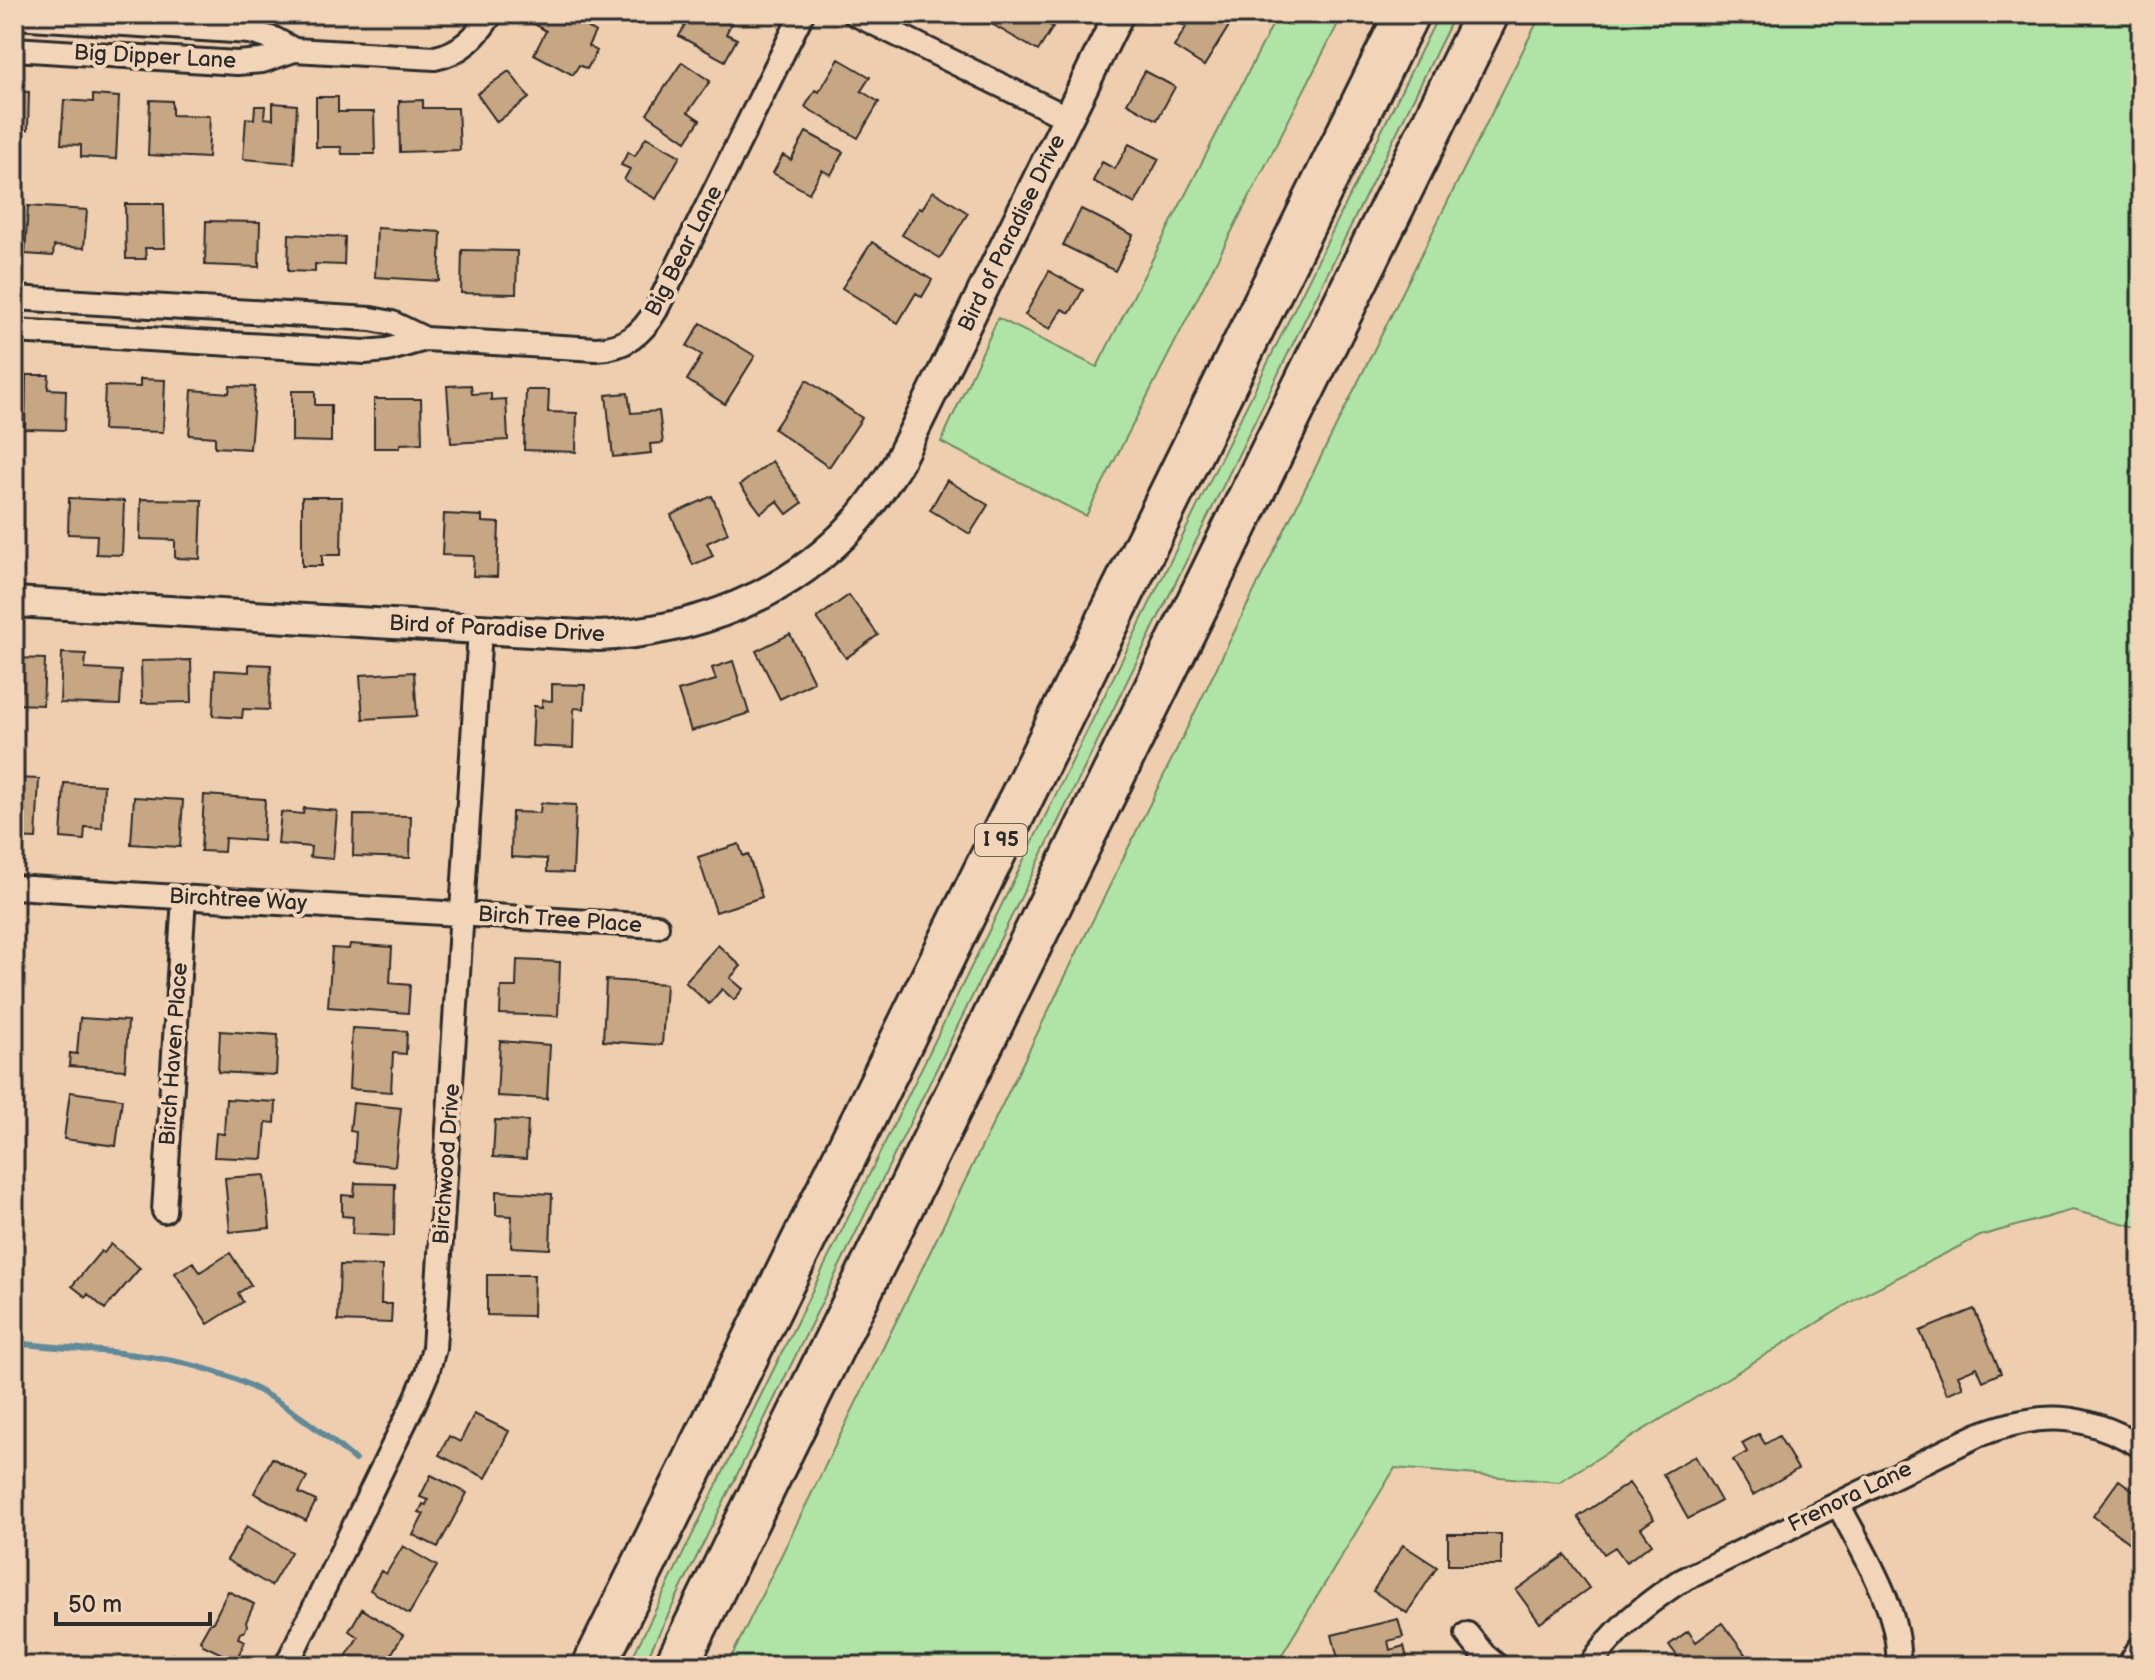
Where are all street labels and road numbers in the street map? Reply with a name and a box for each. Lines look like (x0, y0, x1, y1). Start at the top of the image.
street label: Big Dipper Lane (73, 39, 237, 75)
street label: Bird of Paradise Drive (952, 130, 1072, 336)
street label: Big Bear Lane (639, 181, 729, 321)
street label: Bird of Paradise Drive (388, 610, 606, 648)
road number: I 95 (975, 824, 1027, 856)
street label: Birchtree Way (168, 883, 308, 917)
street label: Birch Tree Place (477, 901, 643, 939)
street label: Birch Haven Place (154, 961, 194, 1147)
street label: Birchwood Drive (428, 1083, 466, 1245)
street label: Frenora Lane (1784, 1455, 1916, 1539)

